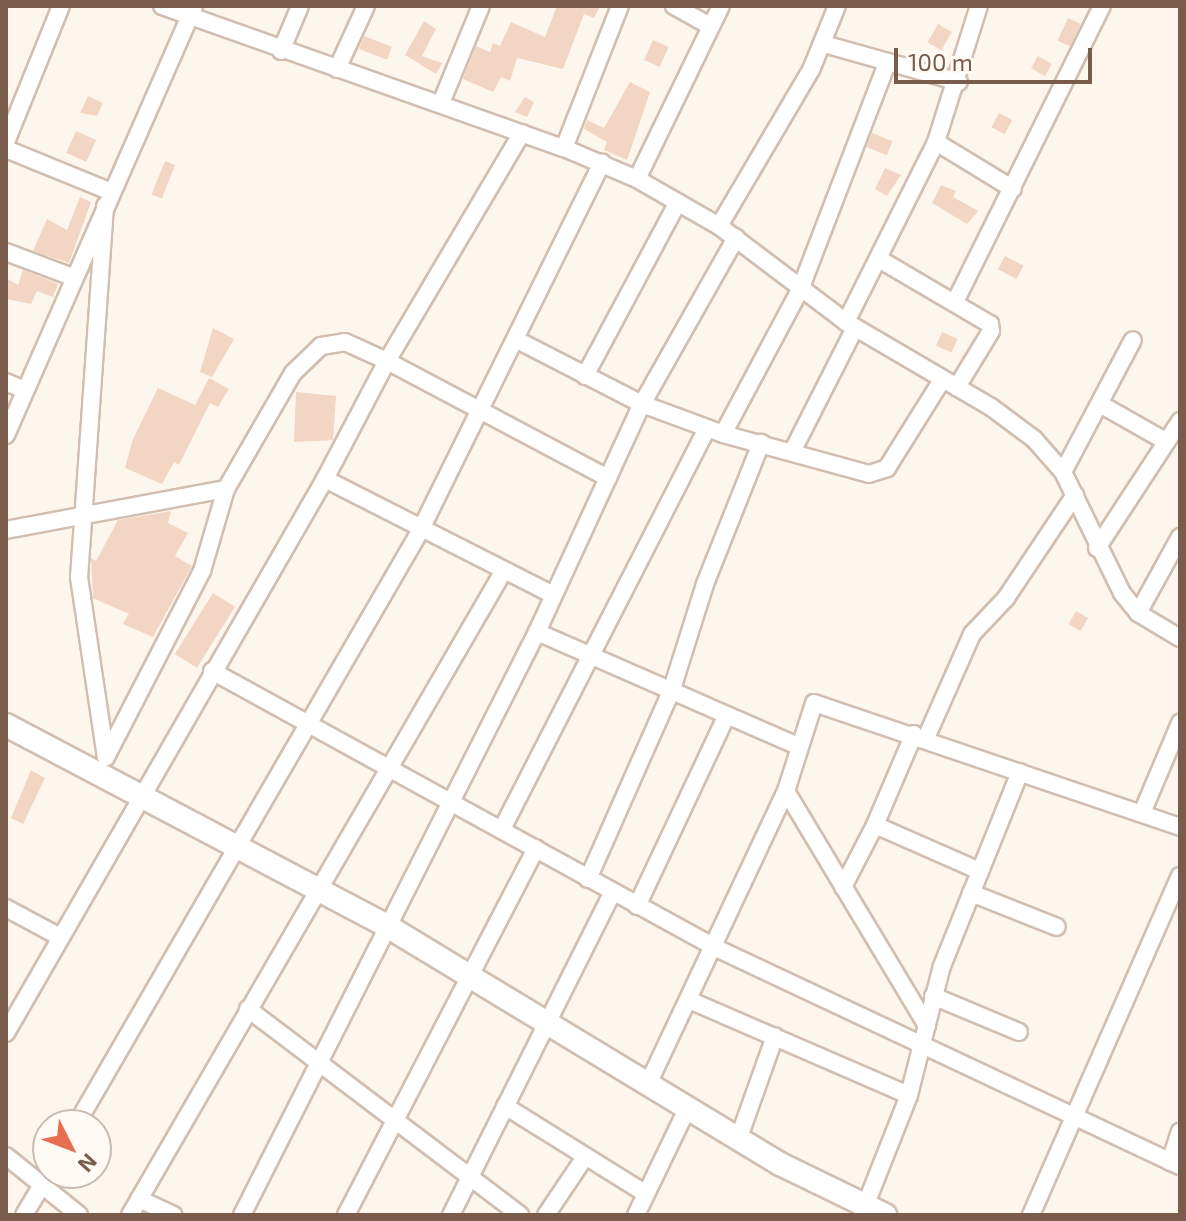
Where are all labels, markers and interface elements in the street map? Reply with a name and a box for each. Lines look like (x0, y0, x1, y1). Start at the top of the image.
scale bar (898, 32, 1096, 82)
text: 100 m (908, 47, 973, 76)
north arrow (32, 1109, 112, 1189)
text: N (73, 1149, 103, 1178)

